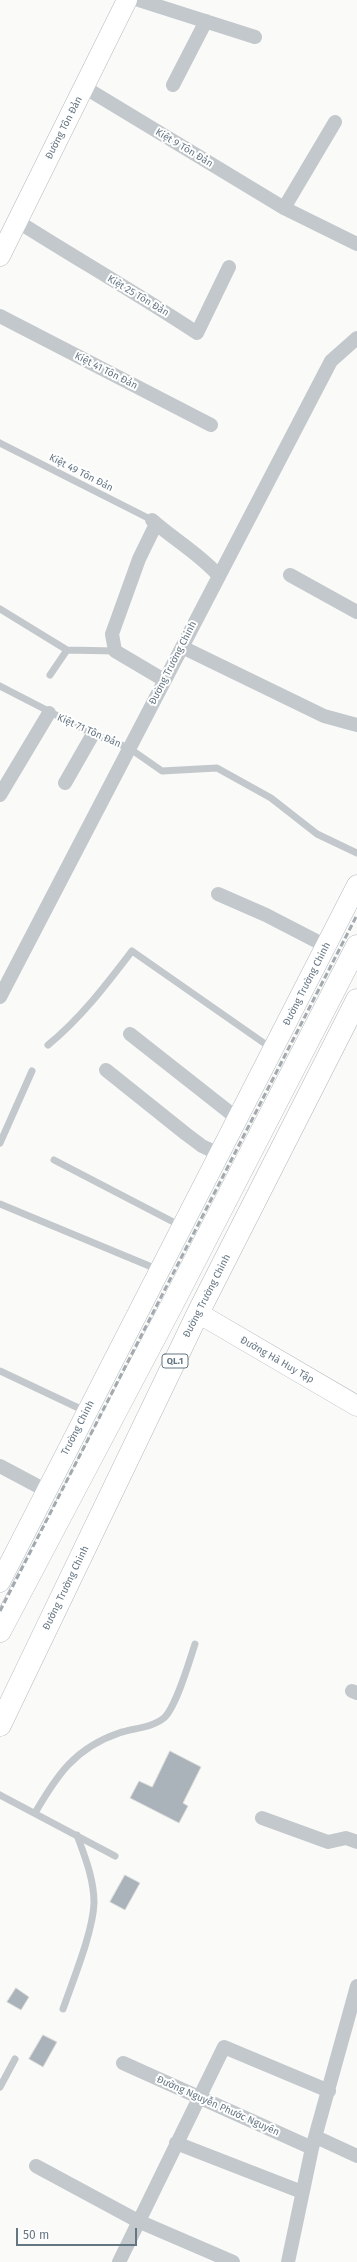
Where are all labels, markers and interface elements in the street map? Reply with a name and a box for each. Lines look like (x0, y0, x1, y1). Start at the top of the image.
street label: Đường Tôn Đản (43, 95, 85, 161)
street label: Kiệt 9 Tôn Đản (153, 126, 215, 170)
street label: Kiệt 25 Tôn Đản (105, 273, 171, 319)
street label: Kiệt 41 Tôn Đản (73, 350, 139, 392)
street label: Kiệt 49 Tôn Đản (47, 452, 115, 494)
street label: Đường Trường Chinh (147, 619, 199, 707)
street label: Kiệt 71 Tôn Đản (55, 712, 123, 750)
street label: Đường Trường Chinh (281, 940, 333, 1028)
street label: Đường Trường Chinh (181, 1252, 233, 1340)
street label: Đường Hà Huy Tập (238, 1334, 316, 1386)
road number: QL.1 (162, 1354, 188, 1368)
street label: Trường Chinh (59, 1399, 97, 1457)
street label: Đường Trường Chinh (40, 1544, 92, 1632)
street label: Đường Nguyễn Phước Nguyên (155, 2073, 281, 2139)
scale bar (18, 2220, 139, 2246)
text: 50 m (23, 2228, 49, 2242)

